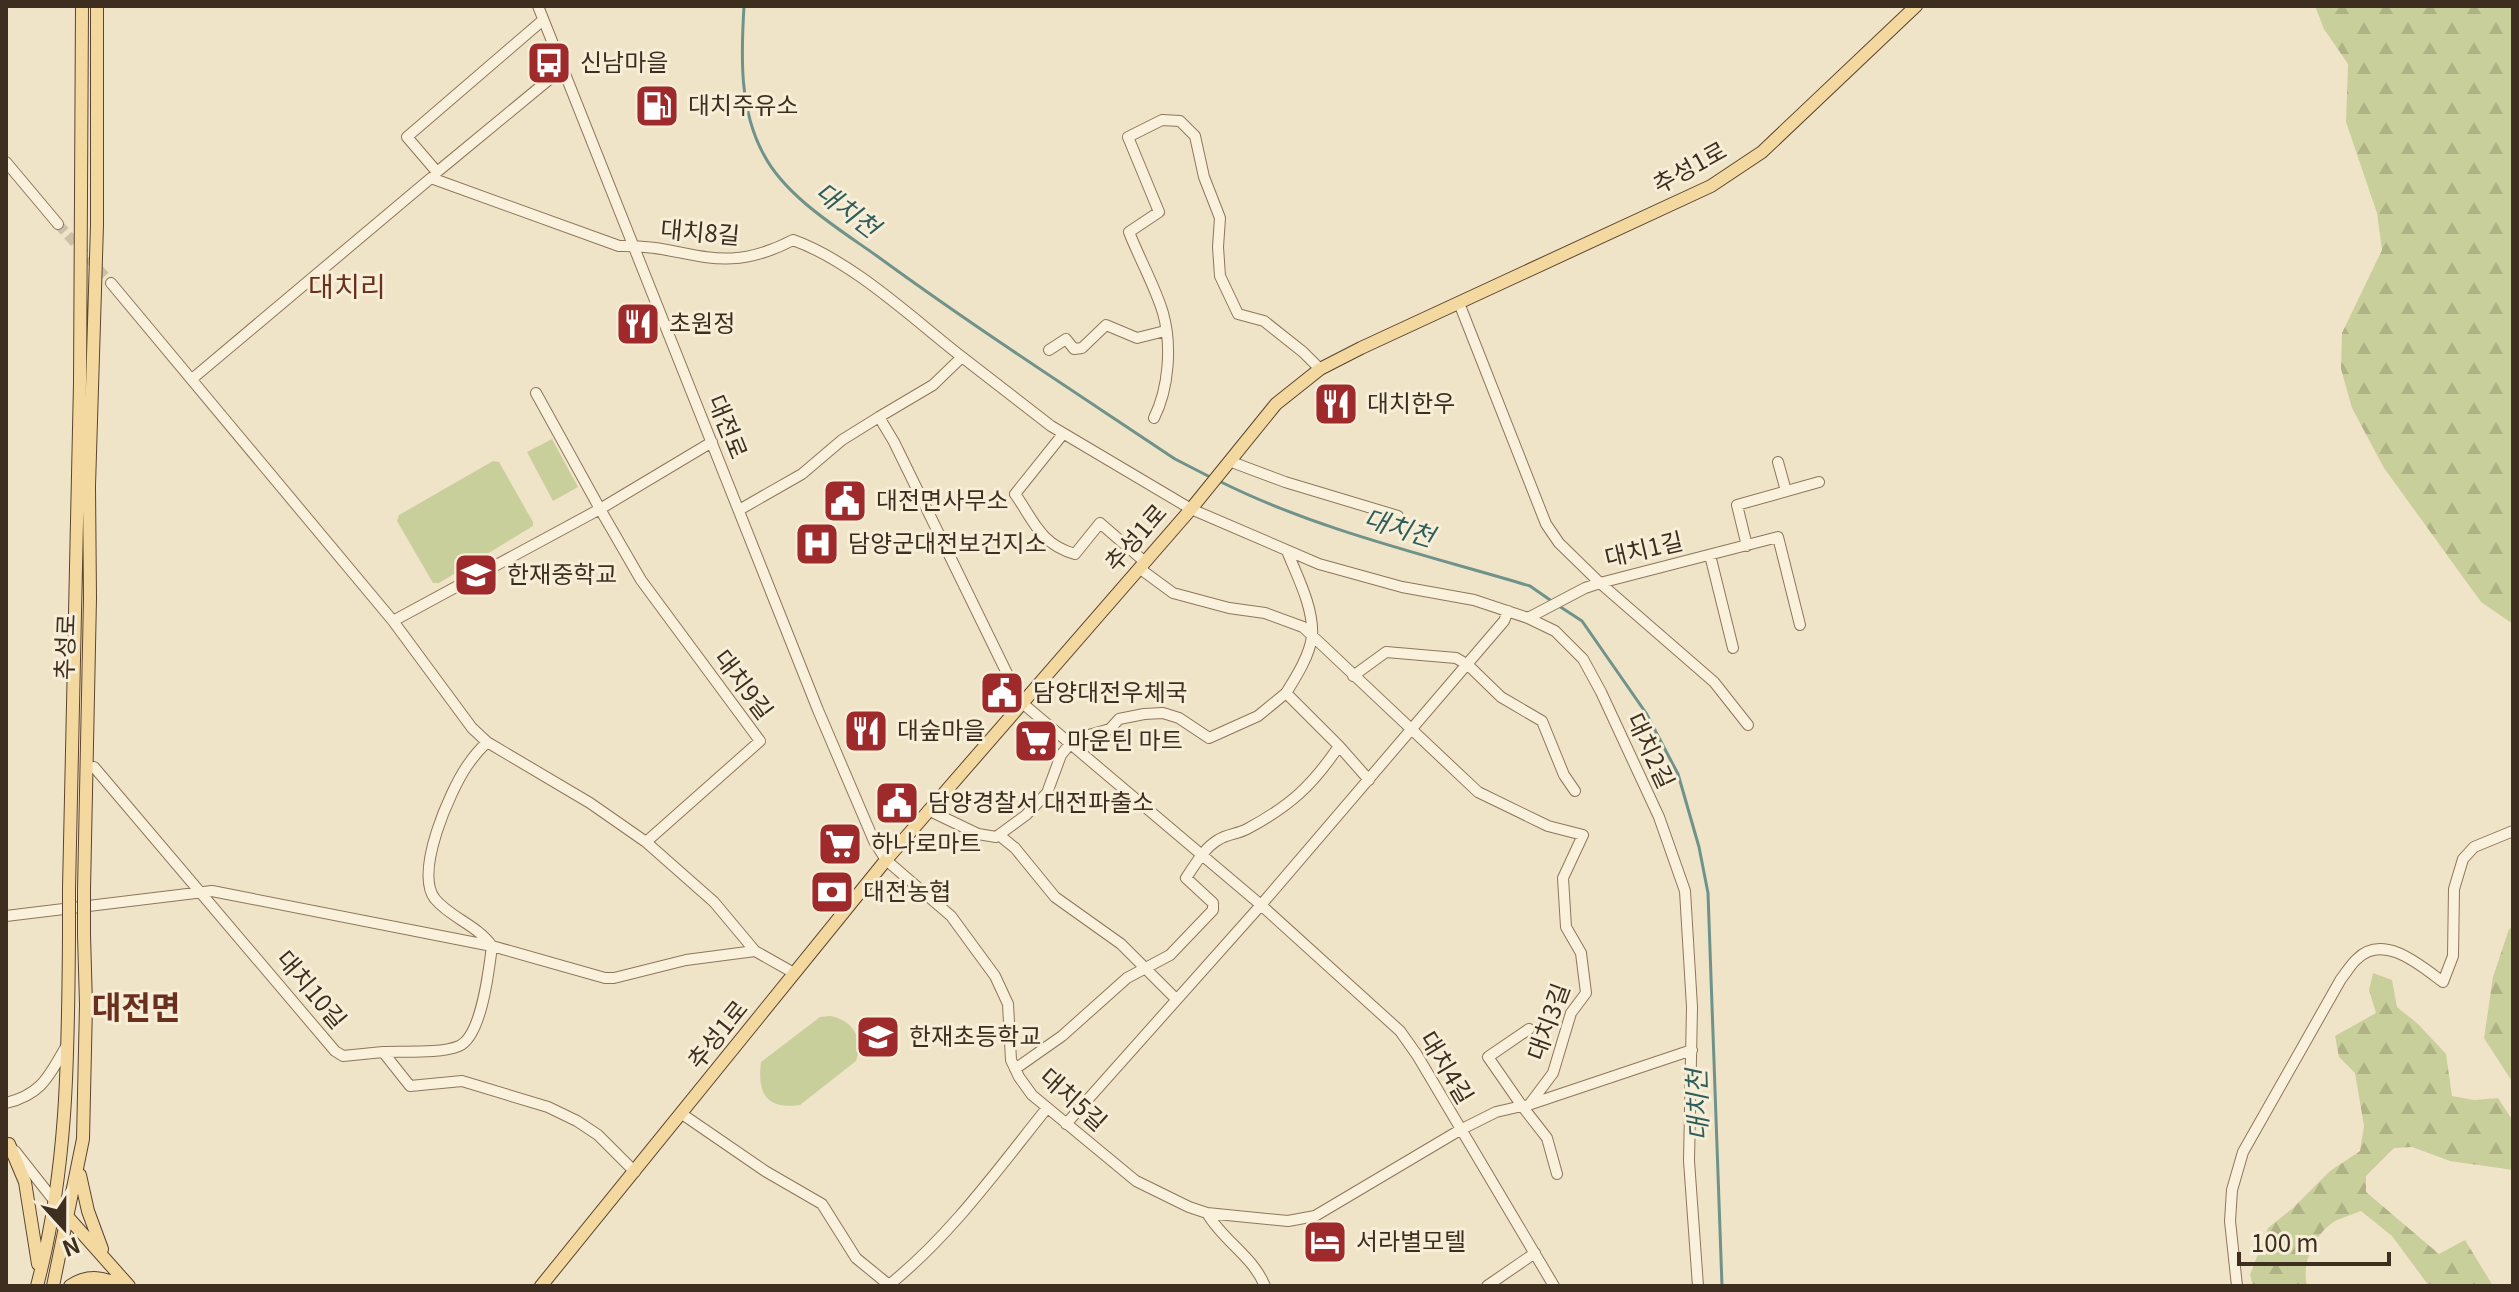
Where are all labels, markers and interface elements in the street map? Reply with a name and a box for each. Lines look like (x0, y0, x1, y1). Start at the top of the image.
bus stop icon: 신남마을 (525, 39, 573, 87)
place label: 신남마을 (580, 43, 668, 78)
fuel station icon: 대치주유소 (633, 82, 681, 130)
place label: 대치주유소 (688, 86, 798, 121)
street label: 추성1로 (1646, 131, 1732, 200)
water label: 대치천 (809, 172, 891, 246)
street label: 대치8길 (659, 210, 741, 251)
district label: 대치리 (308, 265, 386, 305)
restaurant icon: 초원정 (614, 300, 662, 348)
place label: 초원정 (669, 304, 735, 339)
restaurant icon: 대치한우 (1312, 380, 1360, 428)
place label: 대치한우 (1367, 384, 1455, 419)
street label: 대전로 (701, 389, 758, 463)
public building icon: 대전면사무소 (821, 477, 869, 525)
place label: 대전면사무소 (876, 481, 1008, 516)
street label: 추성1로 (1095, 495, 1173, 578)
water label: 대치천 (1360, 497, 1442, 555)
hospital icon: 담양군대전보건지소 (793, 520, 841, 568)
street label: 대치1길 (1601, 522, 1686, 574)
place label: 담양군대전보건지소 (848, 524, 1047, 559)
school or university icon: 한재중학교 (452, 551, 500, 599)
place label: 한재중학교 (507, 555, 617, 590)
street label: 추성로 (45, 613, 82, 681)
street label: 대치9길 (707, 641, 783, 726)
public building icon: 담양대전우체국 (978, 669, 1026, 717)
place label: 담양대전우체국 (1033, 673, 1188, 708)
street label: 대치2길 (1620, 706, 1685, 793)
restaurant icon: 대숲마을 (842, 707, 890, 755)
place label: 대숲마을 (897, 711, 985, 746)
supermarket icon: 마운틴 마트 (1012, 717, 1060, 765)
place label: 마운틴 마트 (1067, 721, 1183, 756)
public building icon: 담양경찰서 대전파출소 (873, 779, 921, 827)
place label: 담양경찰서 대전파출소 (928, 783, 1154, 818)
supermarket icon: 하나로마트 (816, 820, 864, 868)
place label: 하나로마트 (871, 824, 981, 859)
bank icon: 대전농협 (808, 868, 856, 916)
place label: 대전농협 (863, 872, 951, 907)
street label: 대치10길 (270, 942, 356, 1035)
street label: 대치3길 (1517, 978, 1577, 1065)
district label: 대전면 (92, 982, 180, 1028)
street label: 추성1로 (677, 991, 755, 1075)
school or university icon: 한재초등학교 (854, 1013, 902, 1061)
place label: 한재초등학교 (909, 1017, 1041, 1052)
street label: 대치4길 (1413, 1024, 1484, 1110)
street label: 대치5길 (1033, 1059, 1116, 1138)
water label: 대치천 (1676, 1066, 1715, 1142)
north arrow (24, 1188, 104, 1268)
scale bar (2239, 1216, 2389, 1266)
hotel icon: 서라별모텔 (1301, 1218, 1349, 1266)
place label: 서라별모텔 (1356, 1222, 1466, 1257)
text: 100 m (2251, 1224, 2319, 1259)
text: N (58, 1231, 85, 1266)

